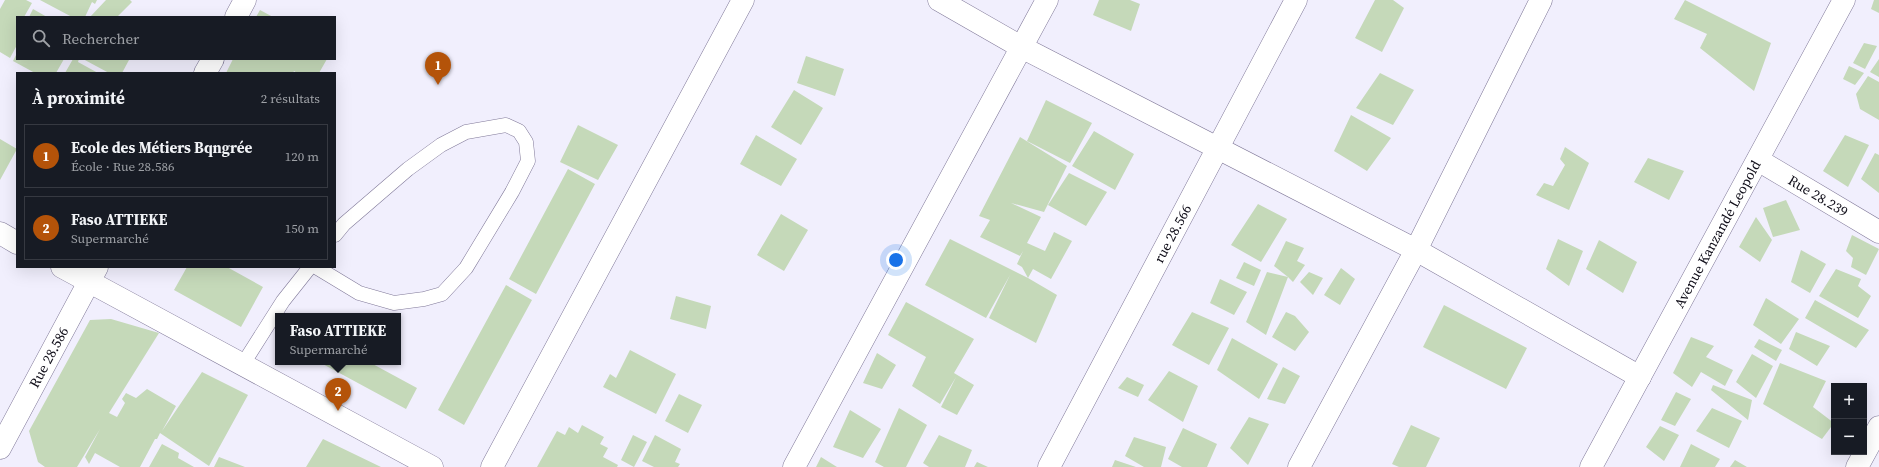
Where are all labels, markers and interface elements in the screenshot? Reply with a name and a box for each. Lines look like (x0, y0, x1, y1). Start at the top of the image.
search box (16, 16, 336, 60)
icon: search (30, 27, 52, 49)
text: Rechercher (62, 28, 139, 49)
pin: 1 (425, 52, 451, 85)
text: À proximité (32, 86, 125, 110)
text: 2 résultats (261, 90, 320, 107)
text: Ecole des Métiers Bqngrée (71, 137, 252, 158)
text: 1 (42, 148, 50, 165)
text: 120 m (285, 148, 319, 165)
street label: Avenue Kanzandé Leopold (1669, 157, 1765, 311)
text: École · Rue 28.586 (71, 158, 174, 175)
street label: Rue 28.239 (1784, 170, 1852, 221)
street label: rue 28.566 (1149, 201, 1196, 266)
text: Faso ATTIEKE (71, 209, 168, 230)
text: 2 (42, 220, 50, 237)
text: 150 m (285, 220, 319, 237)
text: Supermarché (71, 230, 149, 247)
your location (886, 250, 906, 270)
popup (275, 313, 401, 365)
text: Faso ATTIEKE (290, 320, 386, 341)
street label: Rue 28.586 (24, 323, 73, 391)
text: Supermarché (290, 341, 368, 358)
pin: 2 (325, 378, 351, 411)
map controls (1831, 383, 1867, 455)
button: + (1831, 383, 1867, 419)
button: − (1831, 419, 1867, 455)

